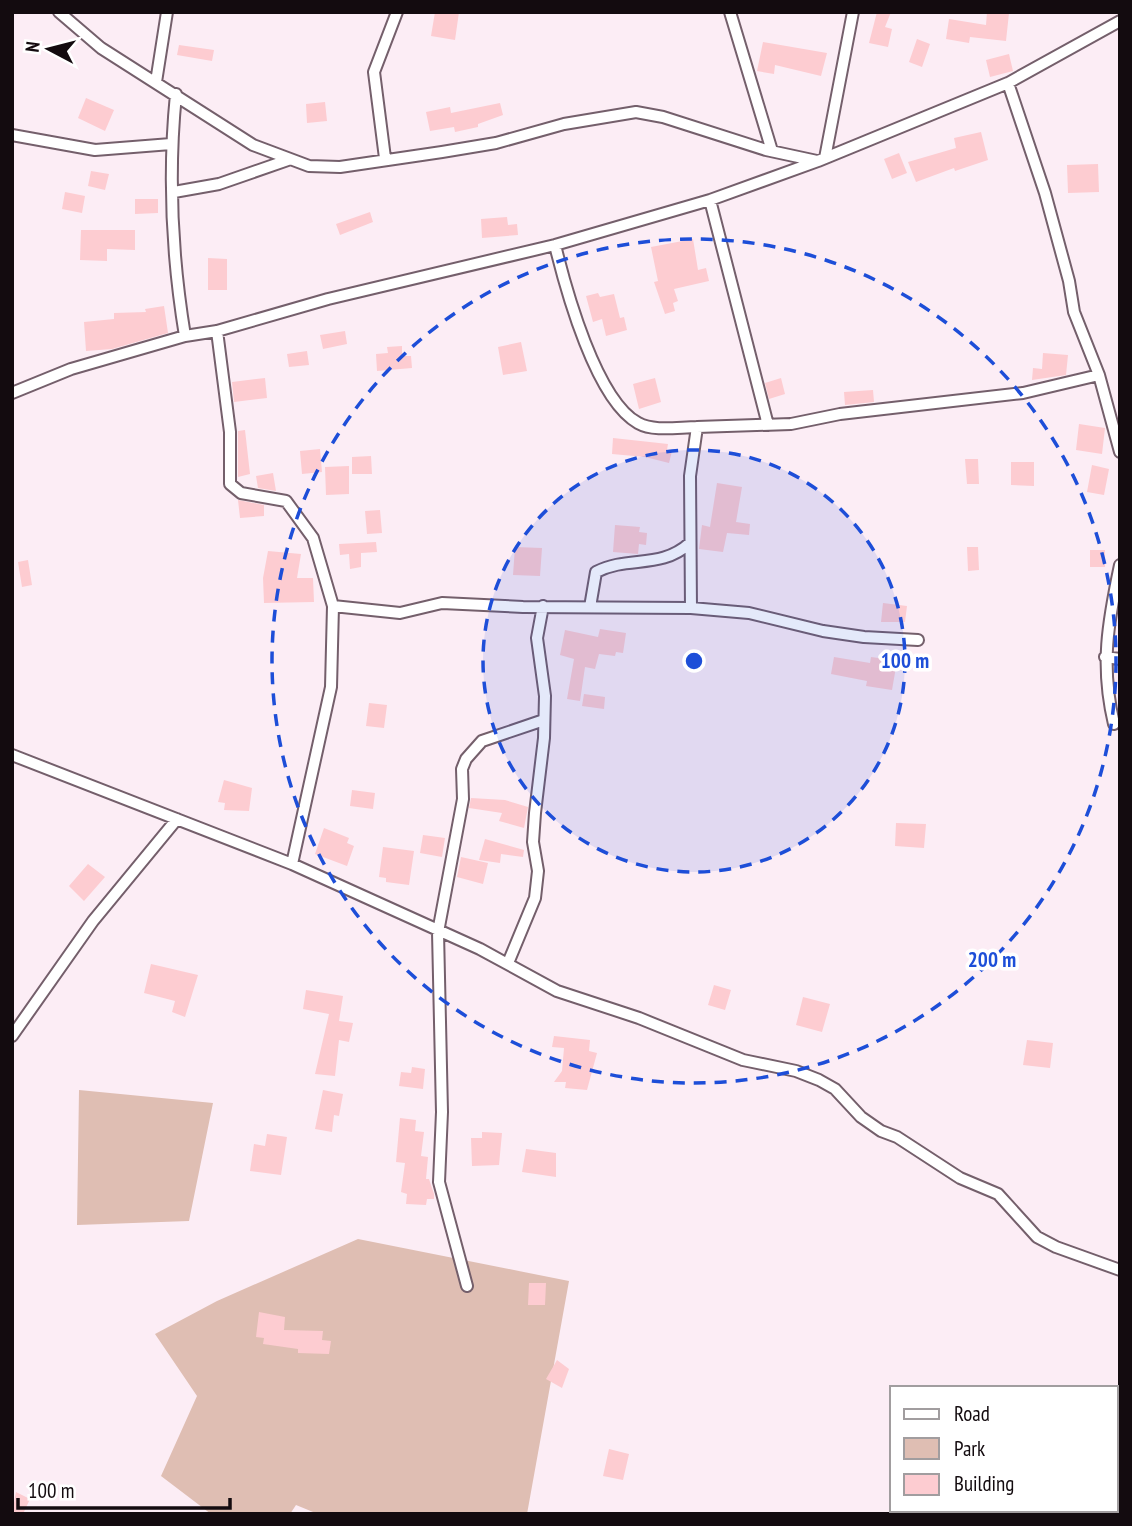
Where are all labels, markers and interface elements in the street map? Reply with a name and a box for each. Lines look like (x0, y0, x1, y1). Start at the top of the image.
north arrow (14, 14, 84, 84)
text: N (20, 40, 45, 53)
text: 100 m (881, 647, 929, 674)
centre of rings (682, 649, 706, 673)
text: 200 m (968, 946, 1016, 973)
legend (890, 1386, 1118, 1512)
text: Road (954, 1400, 990, 1427)
text: Park (954, 1435, 985, 1462)
scale bar (18, 1466, 229, 1510)
text: Building (954, 1470, 1014, 1497)
text: 100 m (28, 1477, 74, 1504)

